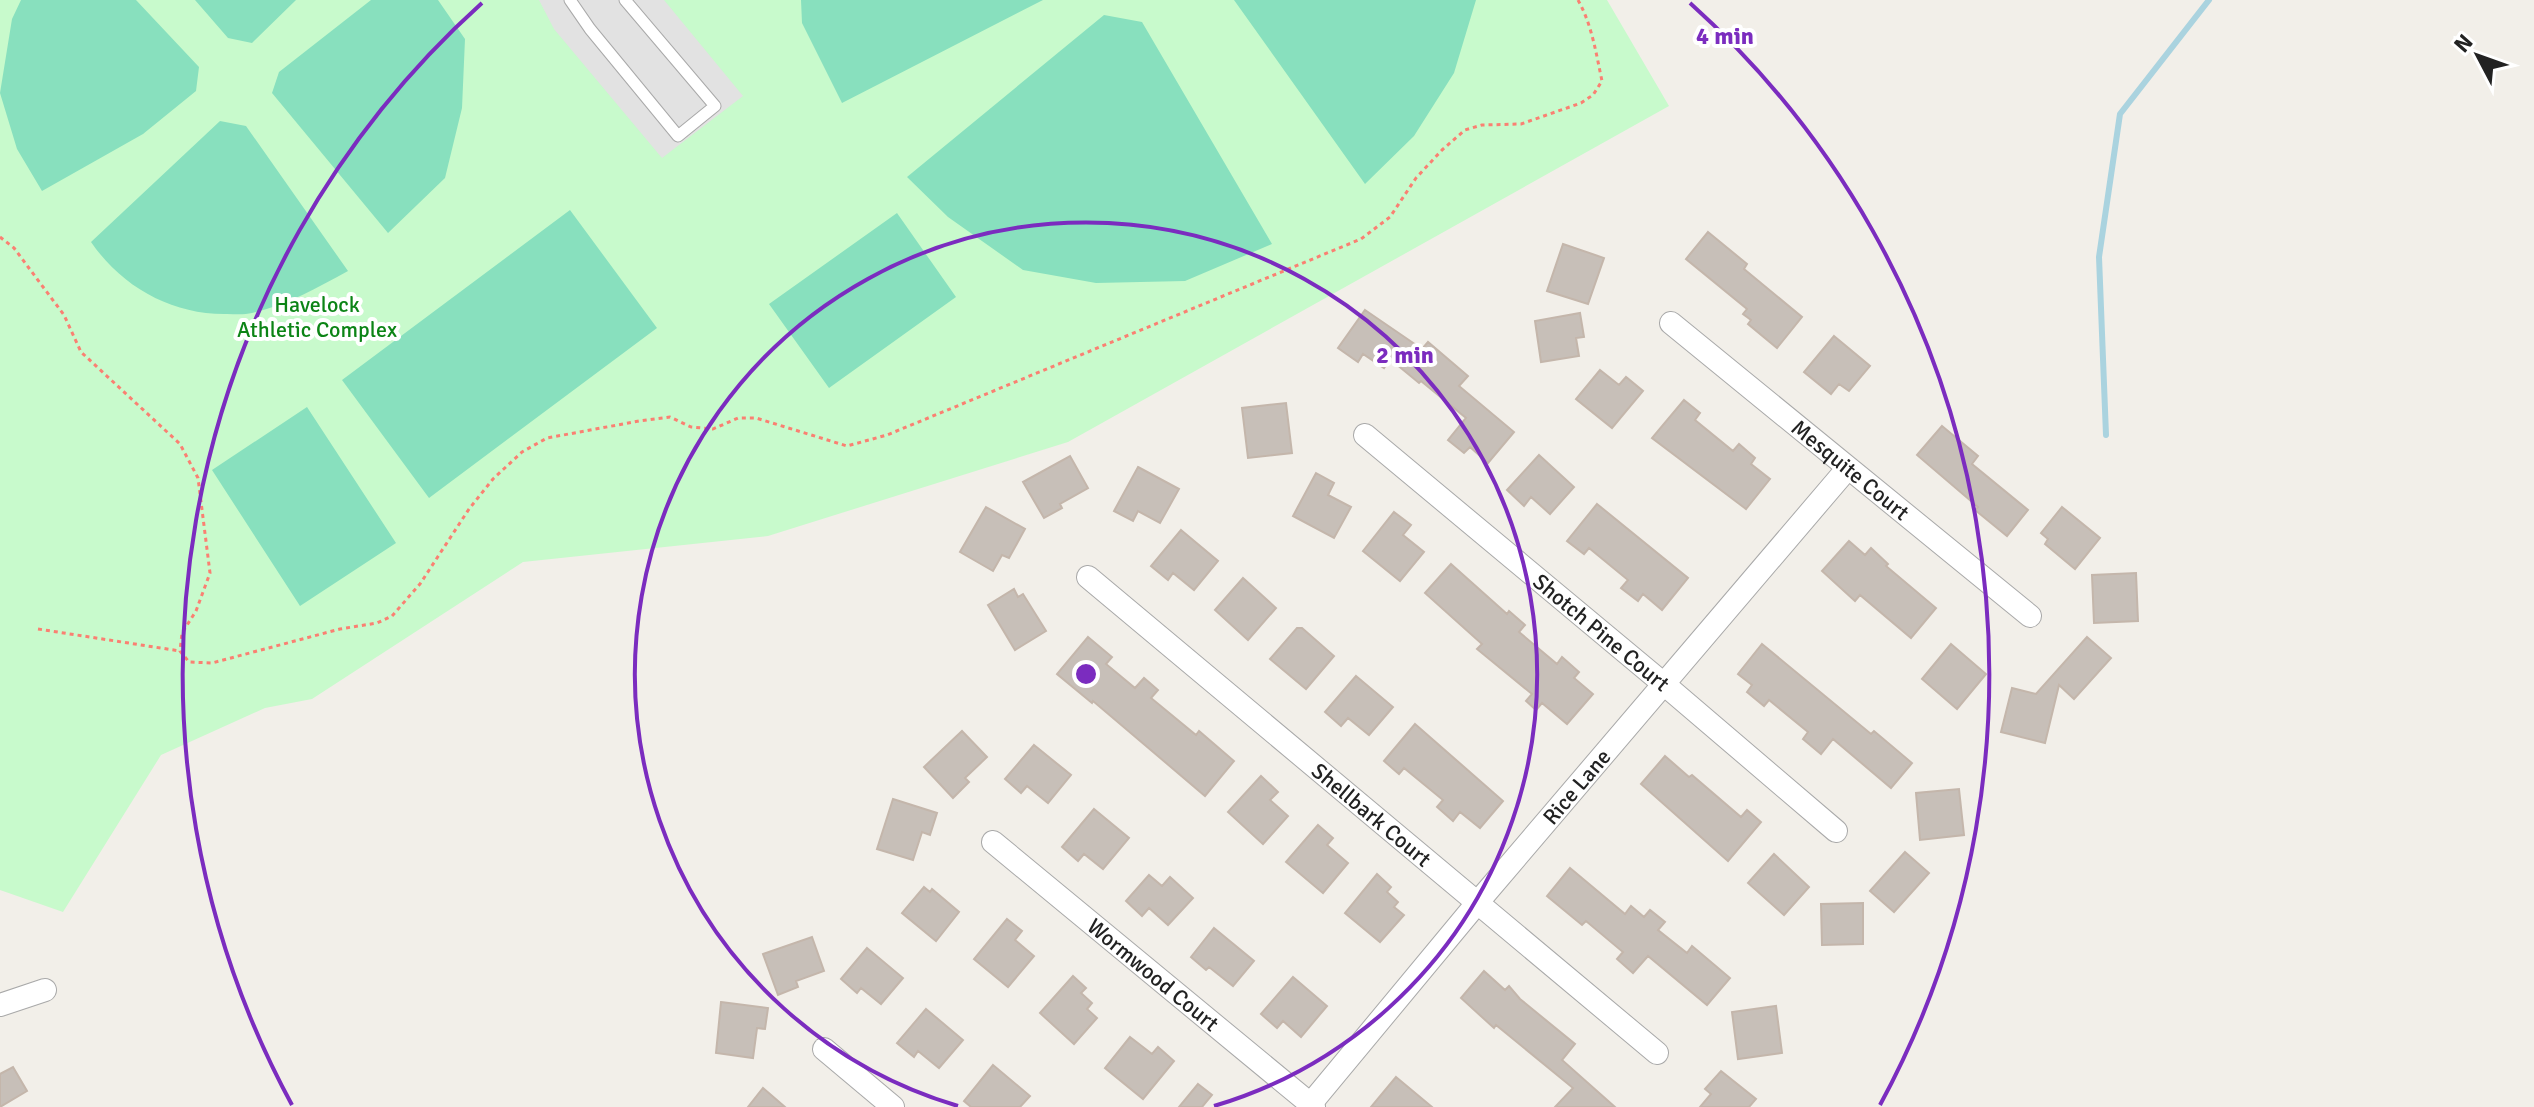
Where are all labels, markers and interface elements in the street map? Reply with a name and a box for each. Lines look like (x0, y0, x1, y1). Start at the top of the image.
north arrow (2438, 16, 2518, 96)
text: 4 min (1696, 21, 1754, 51)
text: N (2448, 29, 2478, 58)
park label: Havelock Athletic Complex (237, 291, 397, 343)
text: 2 min (1376, 340, 1434, 370)
street label: Mesquite Court (1786, 414, 1915, 526)
street label: Shotch Pine Court (1528, 568, 1675, 697)
centre of rings (1072, 660, 1100, 688)
street label: Rice Lane (1537, 744, 1616, 830)
street label: Shellbark Court (1306, 757, 1437, 873)
street label: Wormwood Court (1082, 913, 1225, 1037)

